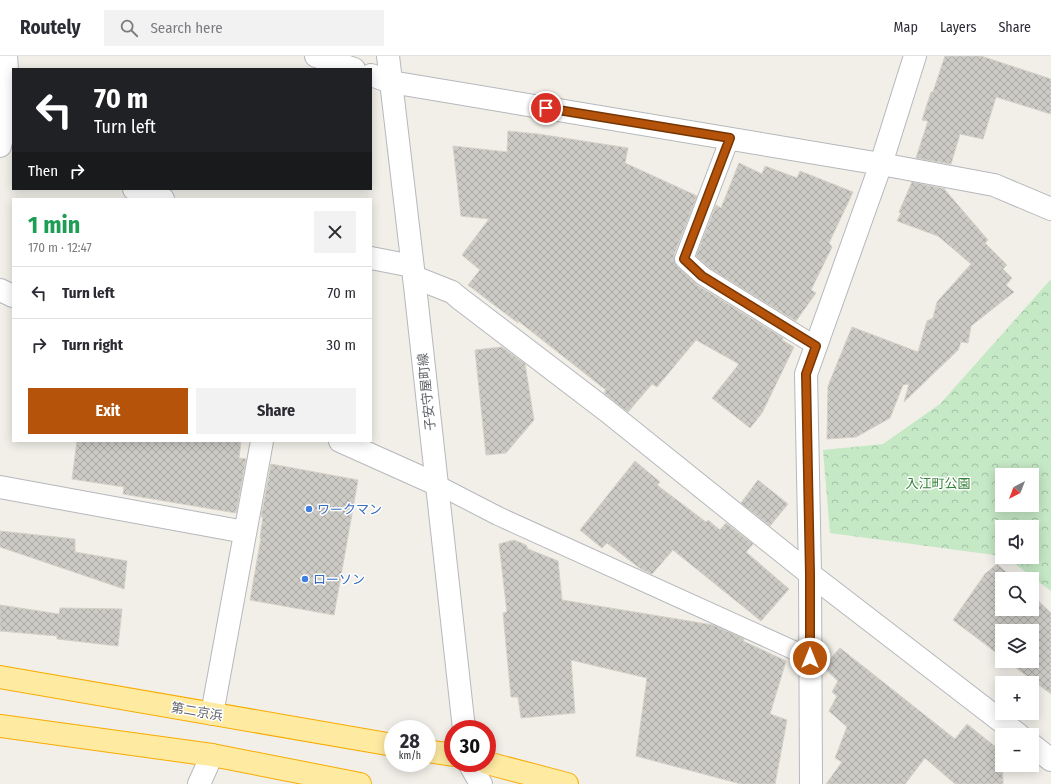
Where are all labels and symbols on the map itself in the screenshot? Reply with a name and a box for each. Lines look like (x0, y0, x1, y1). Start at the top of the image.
pin (529, 91, 563, 125)
street label: 子安守屋町線 (415, 352, 438, 432)
north arrow (995, 468, 1039, 512)
park label: 入江町公園 (905, 476, 971, 491)
place label: ワークマン (317, 502, 382, 517)
marker: ワークマン (304, 504, 314, 514)
place label: ローソン (313, 572, 365, 587)
marker: ローソン (300, 574, 310, 584)
position arrow (789, 637, 831, 679)
street label: 第二京浜 (170, 700, 224, 723)
speed limit sign: 30 (444, 720, 496, 772)

